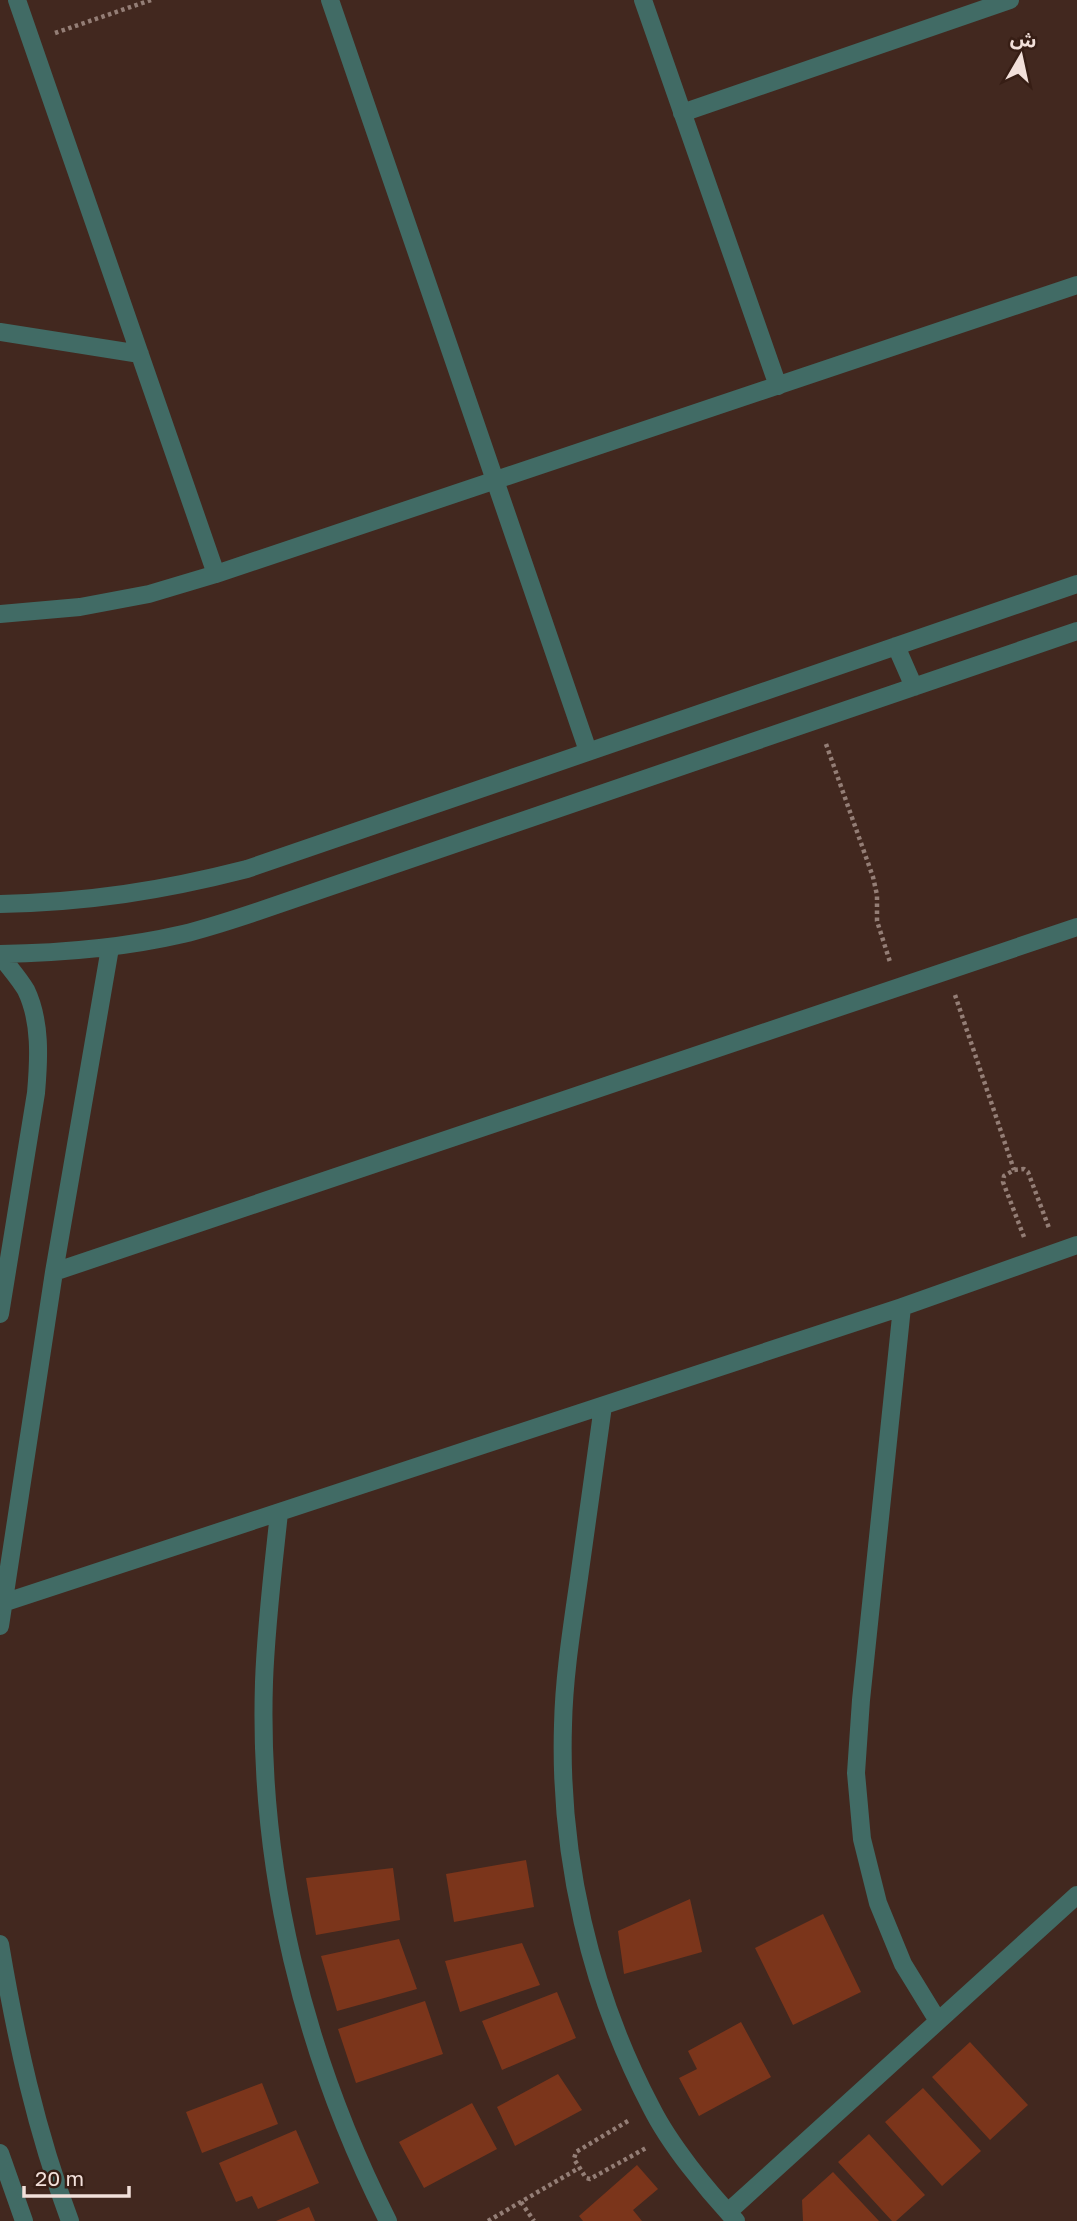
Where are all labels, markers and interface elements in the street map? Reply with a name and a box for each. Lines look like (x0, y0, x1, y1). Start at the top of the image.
north arrow (986, 21, 1056, 91)
text: ش (1009, 25, 1038, 52)
scale bar (24, 2154, 130, 2198)
text: 20 m (35, 2165, 84, 2191)

